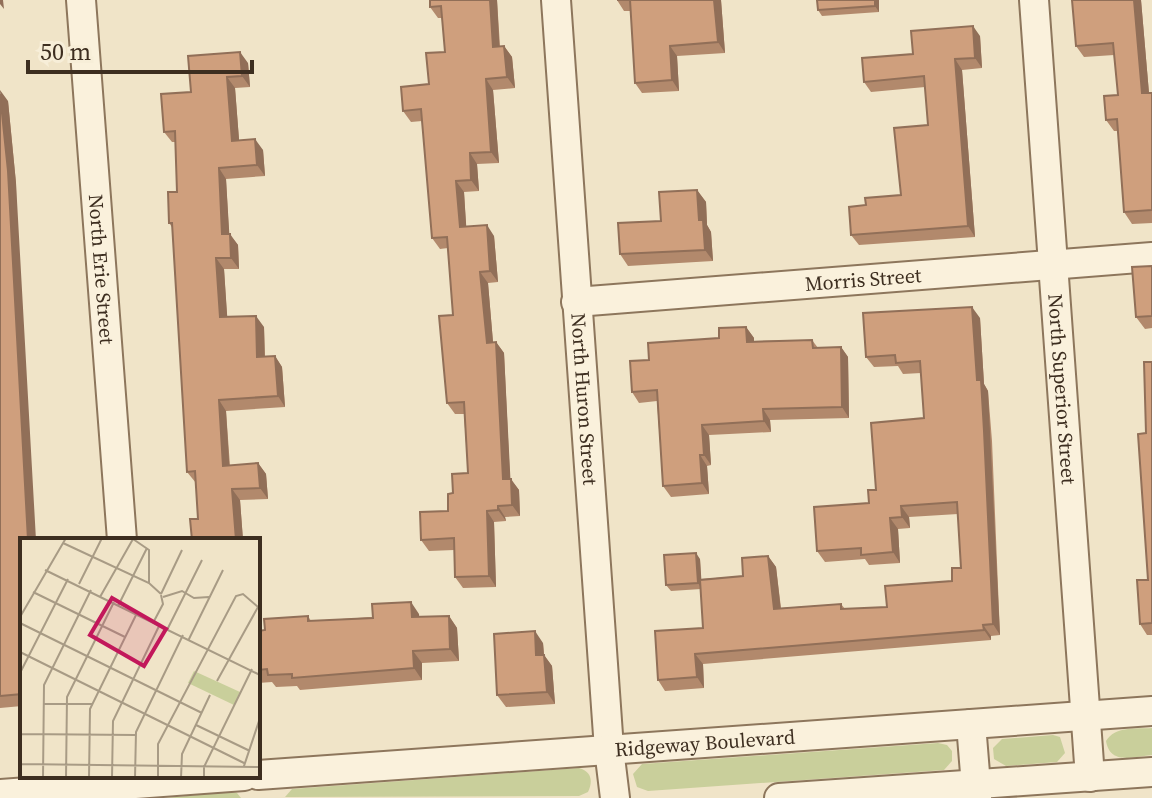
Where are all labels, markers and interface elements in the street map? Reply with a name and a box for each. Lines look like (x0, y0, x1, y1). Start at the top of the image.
scale bar (28, 24, 252, 74)
text: 50 m (40, 35, 91, 68)
street label: North Erie Street (82, 193, 121, 346)
street label: Morris Street (804, 261, 923, 298)
street label: North Superior Street (1041, 293, 1083, 486)
street label: North Huron Street (564, 312, 604, 486)
inset map (20, 538, 260, 778)
street label: Ridgeway Boulevard (614, 723, 797, 763)

